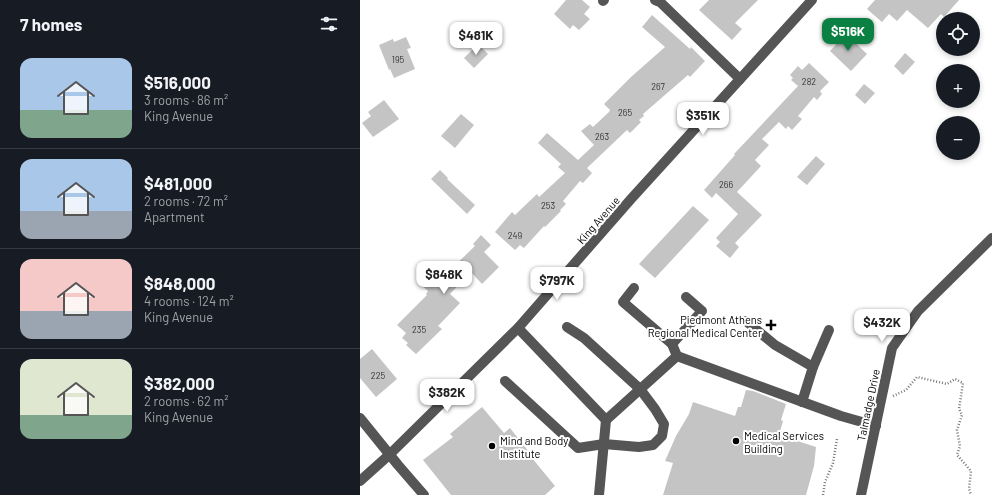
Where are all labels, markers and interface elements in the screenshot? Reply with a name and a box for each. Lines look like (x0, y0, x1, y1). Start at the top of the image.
map controls (936, 12, 980, 160)
button: locate (936, 12, 980, 56)
icon: filters (318, 13, 340, 35)
text: 7 homes (20, 14, 82, 34)
pin: $516K (820, 18, 876, 52)
pin: $481K (448, 22, 504, 56)
text: $516K (831, 23, 865, 39)
text: $481K (459, 27, 493, 43)
house number: 195 (392, 54, 405, 65)
button: + (936, 64, 980, 108)
text: $516,000 (144, 72, 211, 92)
icon: home (52, 74, 100, 122)
house number: 282 (802, 76, 816, 87)
house number: 267 (651, 81, 666, 92)
text: 3 rooms · 86 m² (144, 92, 228, 108)
pin: $351K (675, 102, 731, 136)
house number: 265 (618, 107, 632, 118)
text: $351K (686, 107, 720, 123)
text: King Avenue (144, 108, 213, 124)
button: − (936, 116, 980, 160)
house number: 263 (595, 131, 609, 142)
text: $481,000 (144, 173, 212, 193)
icon: home (52, 175, 100, 223)
house number: 266 (719, 179, 733, 190)
text: 2 rooms · 72 m² (144, 193, 228, 209)
street label: King Avenue (574, 194, 622, 246)
house number: 253 (541, 200, 555, 211)
text: Apartment (144, 209, 205, 225)
house number: 249 (508, 230, 523, 241)
pin: $848K (416, 261, 472, 295)
text: $848K (425, 266, 463, 282)
pin: $797K (529, 267, 585, 301)
text: $797K (539, 272, 575, 288)
text: $848,000 (144, 273, 216, 293)
icon: home (52, 275, 100, 323)
text: 4 rooms · 124 m² (144, 293, 234, 309)
text: King Avenue (144, 309, 213, 325)
pin: $432K (854, 309, 910, 343)
place label: Piedmont Athens Regional Medical Center (648, 313, 762, 339)
text: $432K (863, 314, 901, 330)
marker: Piedmont Athens Regional Medical Center (765, 319, 777, 331)
house number: 235 (412, 324, 426, 335)
street label: Talmadge Drive (854, 368, 882, 442)
house number: 225 (371, 370, 386, 381)
text: $382,000 (144, 373, 215, 393)
icon: home (52, 375, 100, 423)
pin: $382K (419, 379, 475, 413)
text: $382K (429, 384, 465, 400)
text: 2 rooms · 62 m² (144, 393, 229, 409)
text: King Avenue (144, 409, 213, 425)
place label: Medical Services Building (744, 429, 824, 455)
place label: Mind and Body Institute (500, 434, 568, 460)
marker: Medical Services Building (731, 436, 741, 446)
marker: Mind and Body Institute (487, 441, 497, 451)

